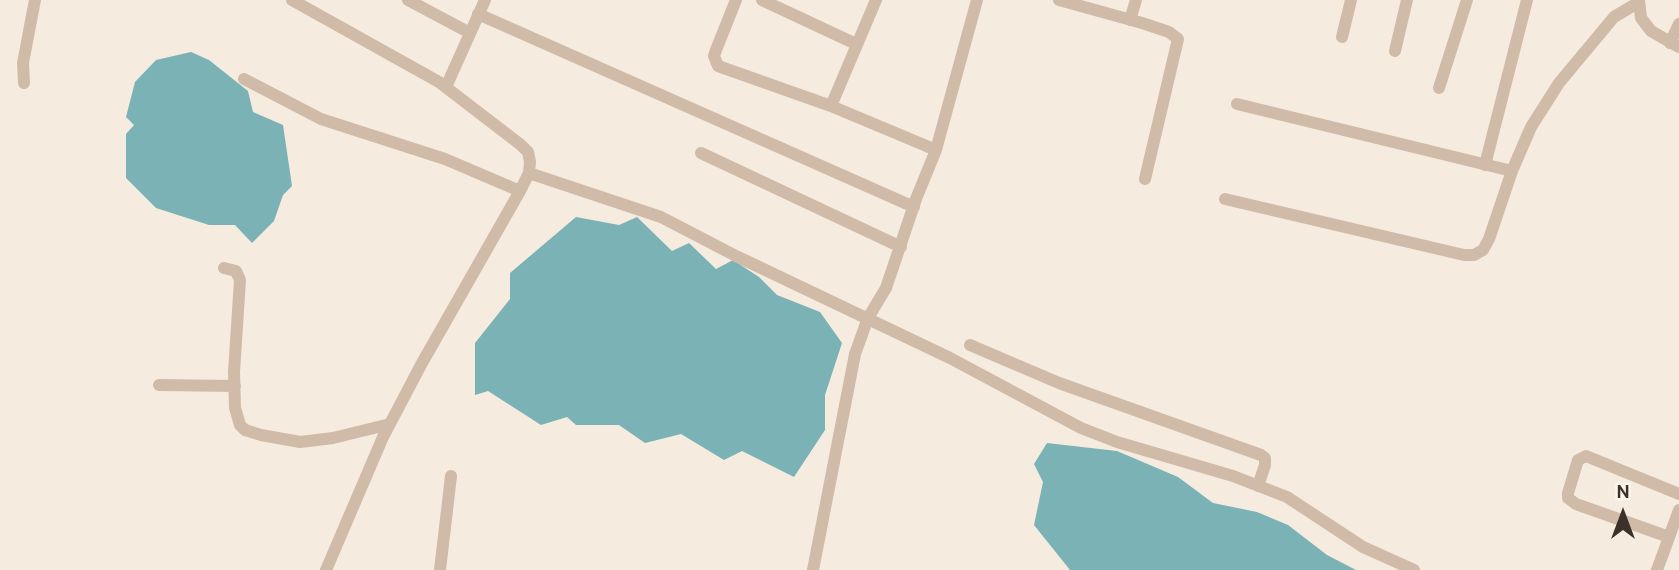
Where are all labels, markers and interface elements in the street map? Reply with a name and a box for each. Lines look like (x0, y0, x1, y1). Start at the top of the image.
north arrow (1588, 479, 1658, 549)
text: N (1616, 481, 1630, 505)

